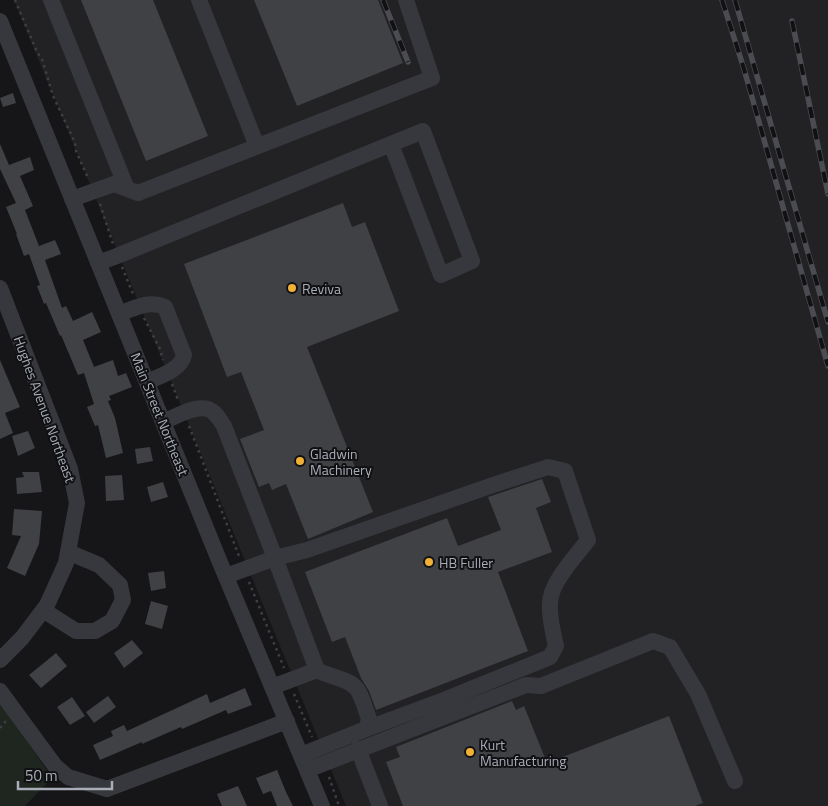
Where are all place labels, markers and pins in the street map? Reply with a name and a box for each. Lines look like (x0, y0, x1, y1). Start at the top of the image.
place label: Reviva (302, 278, 341, 299)
marker: Reviva (286, 282, 298, 294)
place label: Gladwin Machinery (310, 443, 372, 480)
marker: Gladwin Machinery (294, 455, 306, 467)
place label: HB Fuller (439, 552, 493, 573)
marker: HB Fuller (423, 556, 435, 568)
place label: Kurt Manufacturing (480, 734, 566, 771)
marker: Kurt Manufacturing (464, 746, 476, 758)

